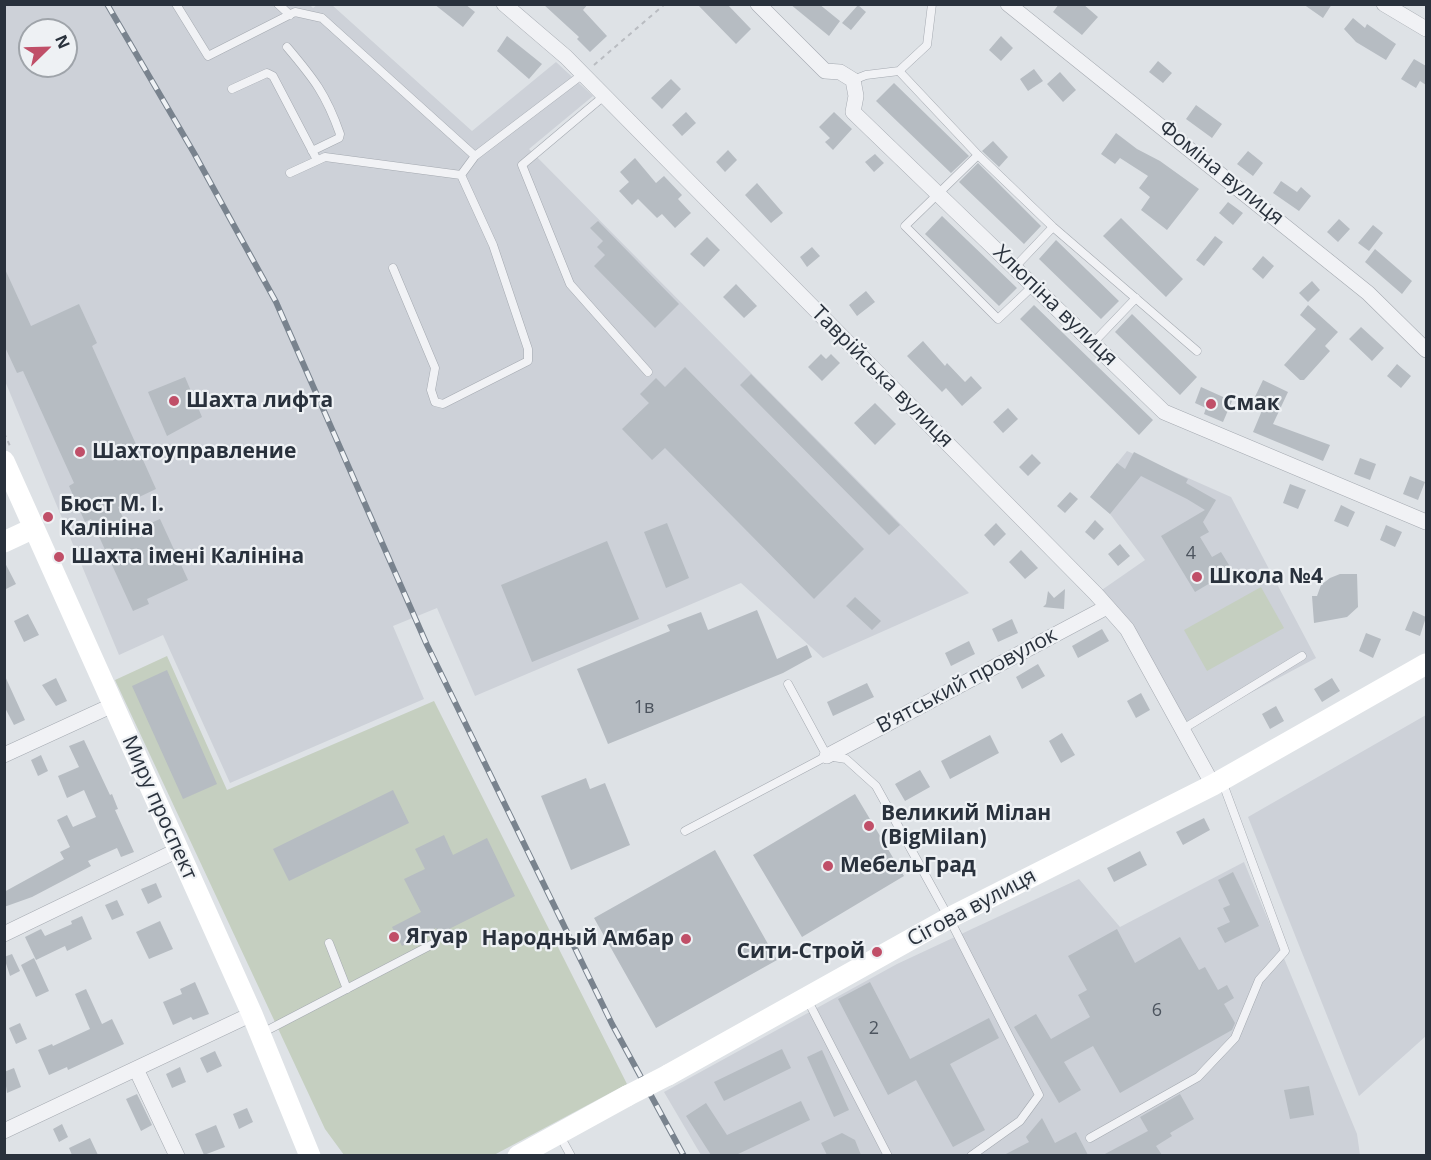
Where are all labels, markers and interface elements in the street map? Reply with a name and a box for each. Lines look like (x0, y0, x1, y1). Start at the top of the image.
north arrow (18, 18, 78, 78)
text: N (50, 31, 75, 52)
street label: Фоміна вулиця (1154, 115, 1288, 231)
street label: Хлюпіна вулиця (988, 240, 1122, 372)
street label: Таврійська вулиця (806, 301, 958, 453)
place label: Шахта лифта (186, 388, 333, 414)
place label: Смак (1223, 391, 1280, 417)
marker: Шахта лифта (167, 394, 181, 408)
marker: Смак (1204, 397, 1218, 411)
place label: Шахтоуправление (92, 439, 296, 465)
marker: Шахтоуправление (73, 445, 87, 459)
place label: Бюст М. І. Калініна (60, 492, 164, 542)
marker: Бюст М. І. Калініна (41, 510, 55, 524)
house number: 4 (1186, 543, 1196, 565)
place label: Шахта імені Калініна (71, 544, 304, 570)
marker: Шахта імені Калініна (52, 550, 66, 564)
place label: Школа №4 (1209, 564, 1323, 590)
marker: Школа №4 (1190, 570, 1204, 584)
street label: В’ятський провулок (872, 623, 1062, 739)
house number: 1в (634, 697, 654, 719)
street label: Миру проспект (116, 732, 202, 884)
place label: Великий Мілан (BigMilan) (881, 801, 1051, 851)
marker: Великий Мілан (BigMilan) (862, 819, 876, 833)
place label: МебельГрад (840, 853, 976, 879)
marker: МебельГрад (821, 859, 835, 873)
street label: Сігова вулиця (903, 864, 1041, 952)
place label: Ягуар (406, 924, 468, 950)
place label: Народный Амбар (481, 926, 674, 952)
marker: Ягуар (387, 930, 401, 944)
marker: Народный Амбар (679, 932, 693, 946)
place label: Сити-Строй (737, 939, 865, 965)
marker: Сити-Строй (870, 945, 884, 959)
house number: 6 (1152, 1000, 1162, 1022)
house number: 2 (869, 1018, 879, 1040)

